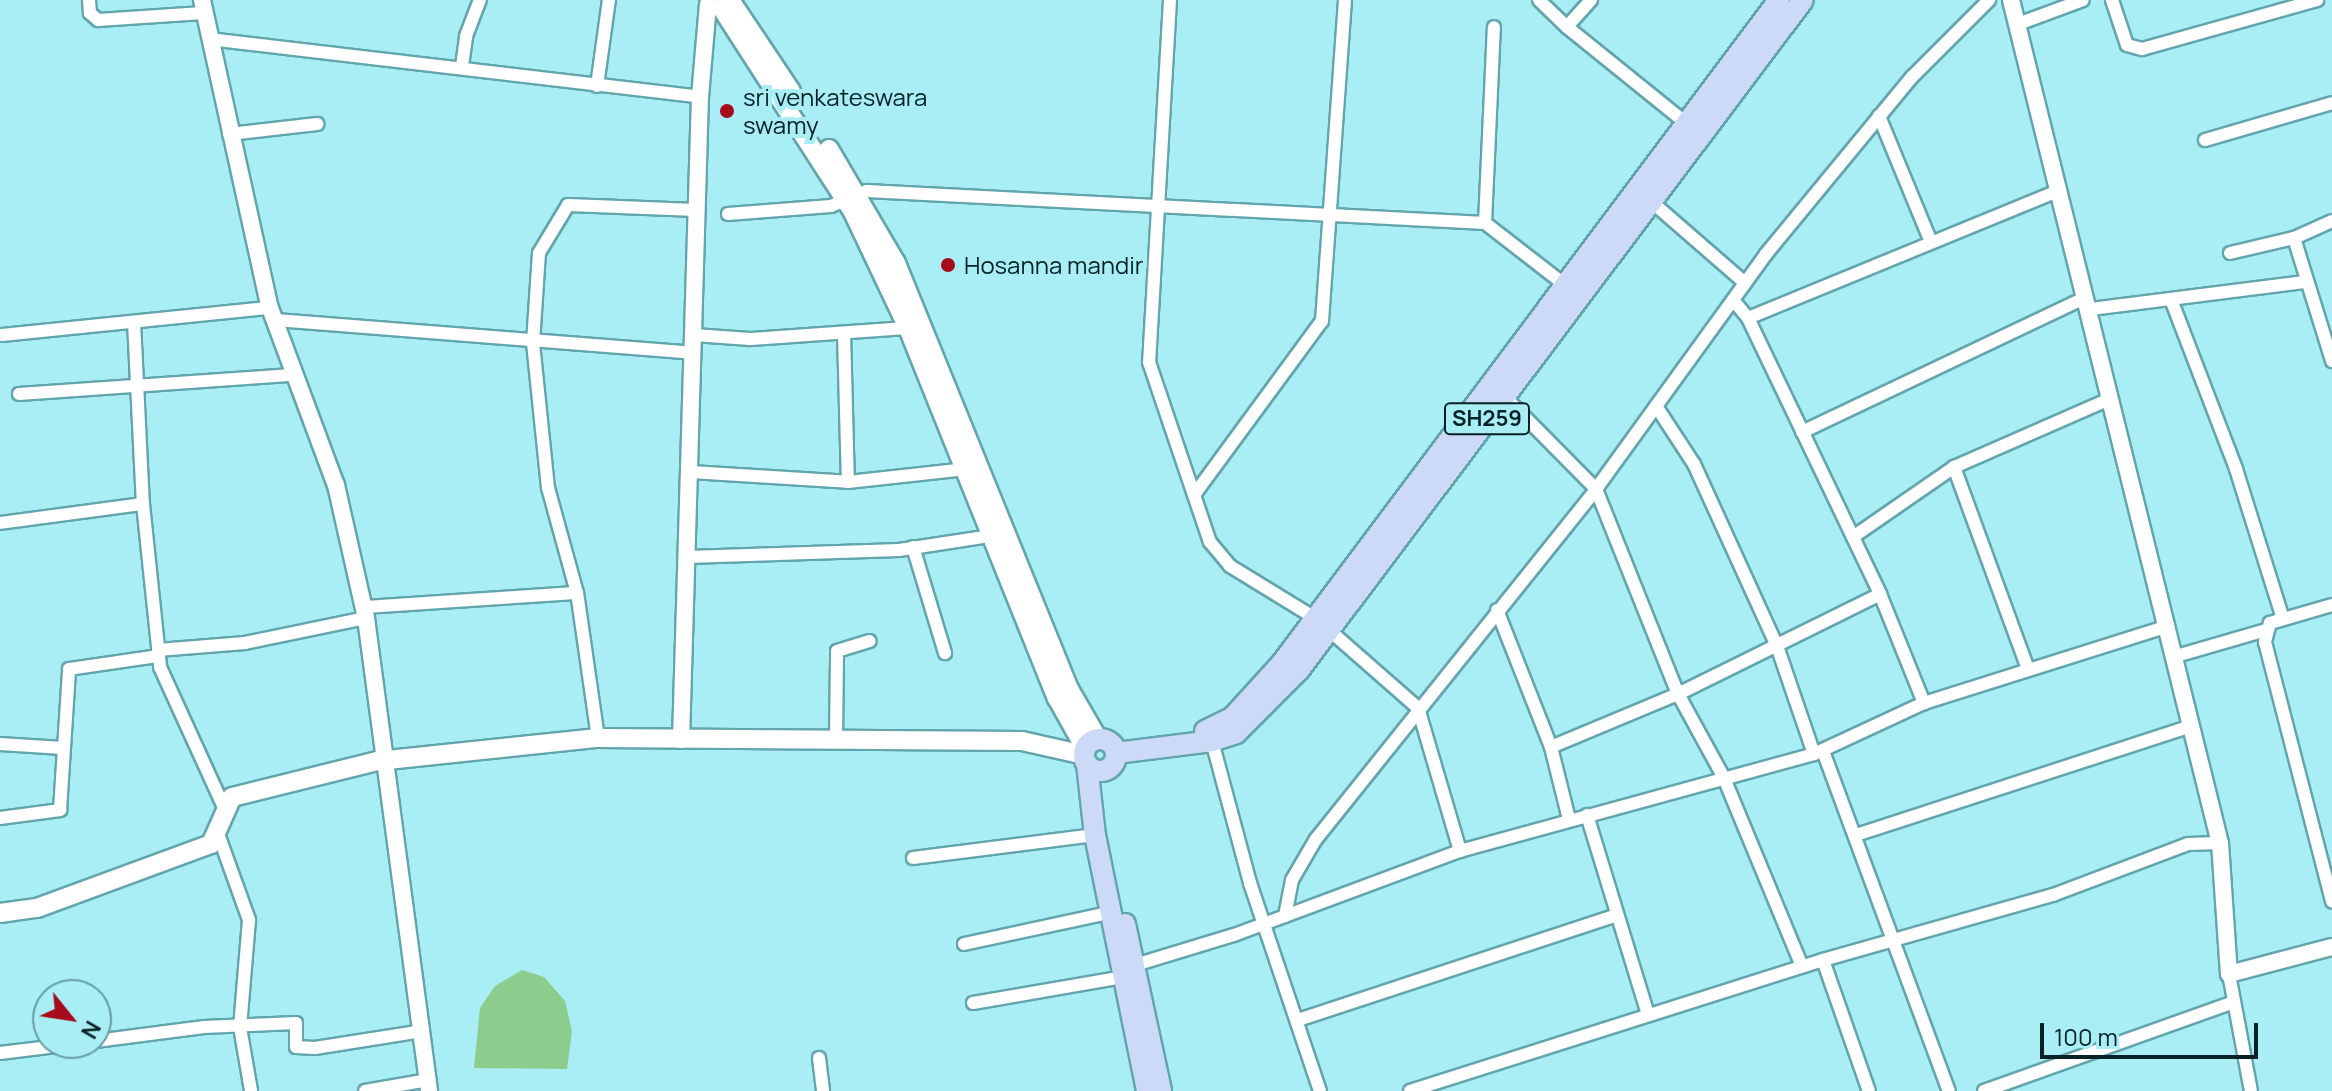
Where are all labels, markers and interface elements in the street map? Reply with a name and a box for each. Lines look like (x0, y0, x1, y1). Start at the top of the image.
place label: sri venkateswara swamy (743, 83, 927, 139)
marker: sri venkateswara swamy (718, 102, 736, 120)
place label: Hosanna mandir (964, 251, 1143, 279)
marker: Hosanna mandir (939, 256, 957, 274)
road number: SH259 (1443, 401, 1531, 437)
north arrow (32, 979, 112, 1059)
scale bar (2044, 1007, 2262, 1057)
text: N (74, 1016, 108, 1044)
text: 100 m (2054, 1020, 2118, 1053)

